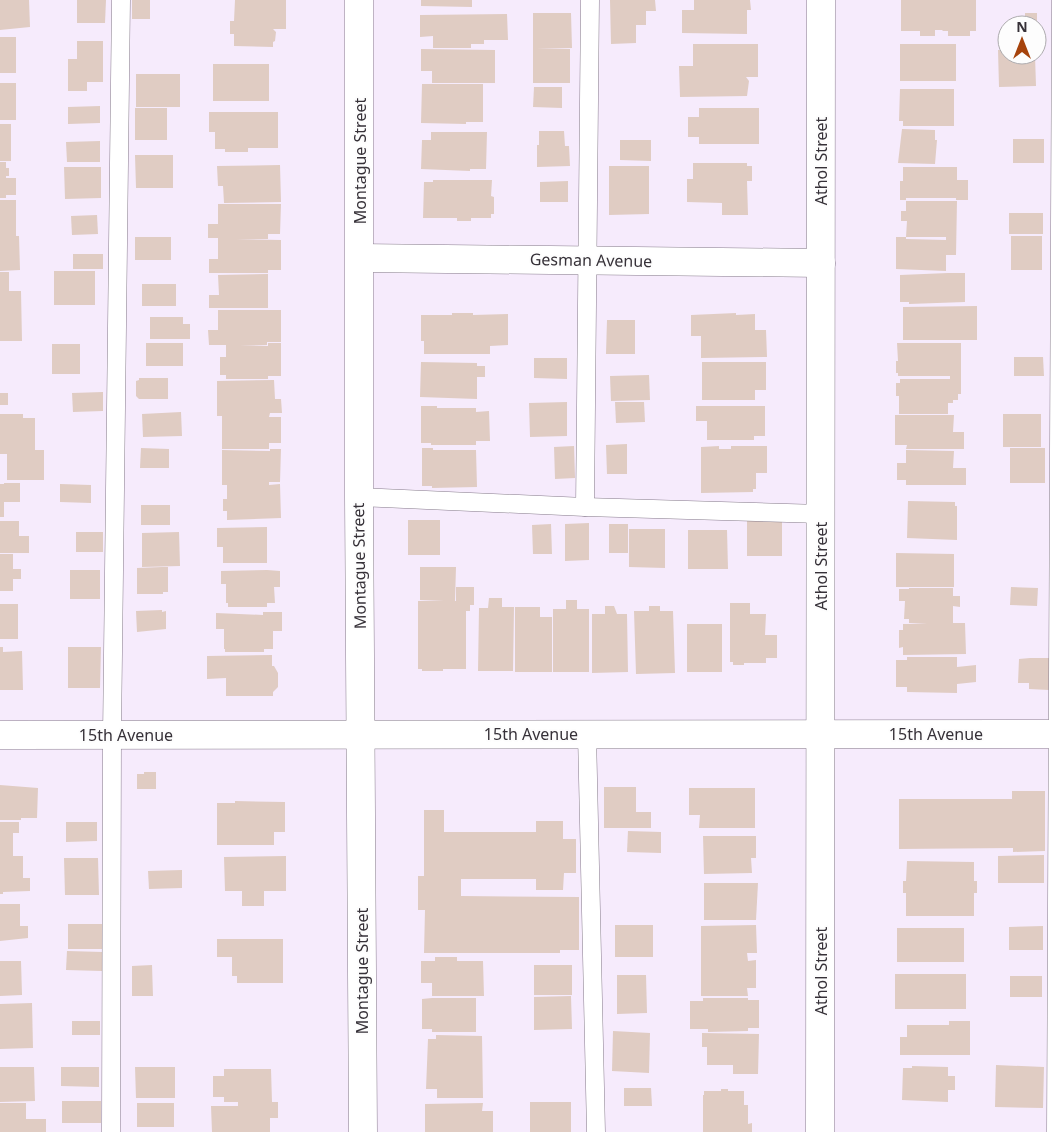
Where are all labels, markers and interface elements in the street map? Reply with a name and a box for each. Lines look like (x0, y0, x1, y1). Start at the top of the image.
north arrow (997, 15, 1047, 65)
text: N (1016, 17, 1028, 36)
street label: Montague Street (349, 98, 371, 224)
street label: Athol Street (810, 117, 832, 205)
street label: Gesman Avenue (530, 248, 652, 272)
street label: Montague Street (347, 502, 371, 629)
street label: Athol Street (810, 522, 832, 610)
street label: 15th Avenue (484, 723, 578, 745)
street label: 15th Avenue (889, 723, 983, 745)
street label: 15th Avenue (79, 724, 173, 746)
street label: Montague Street (351, 908, 373, 1034)
street label: Athol Street (810, 927, 832, 1015)

